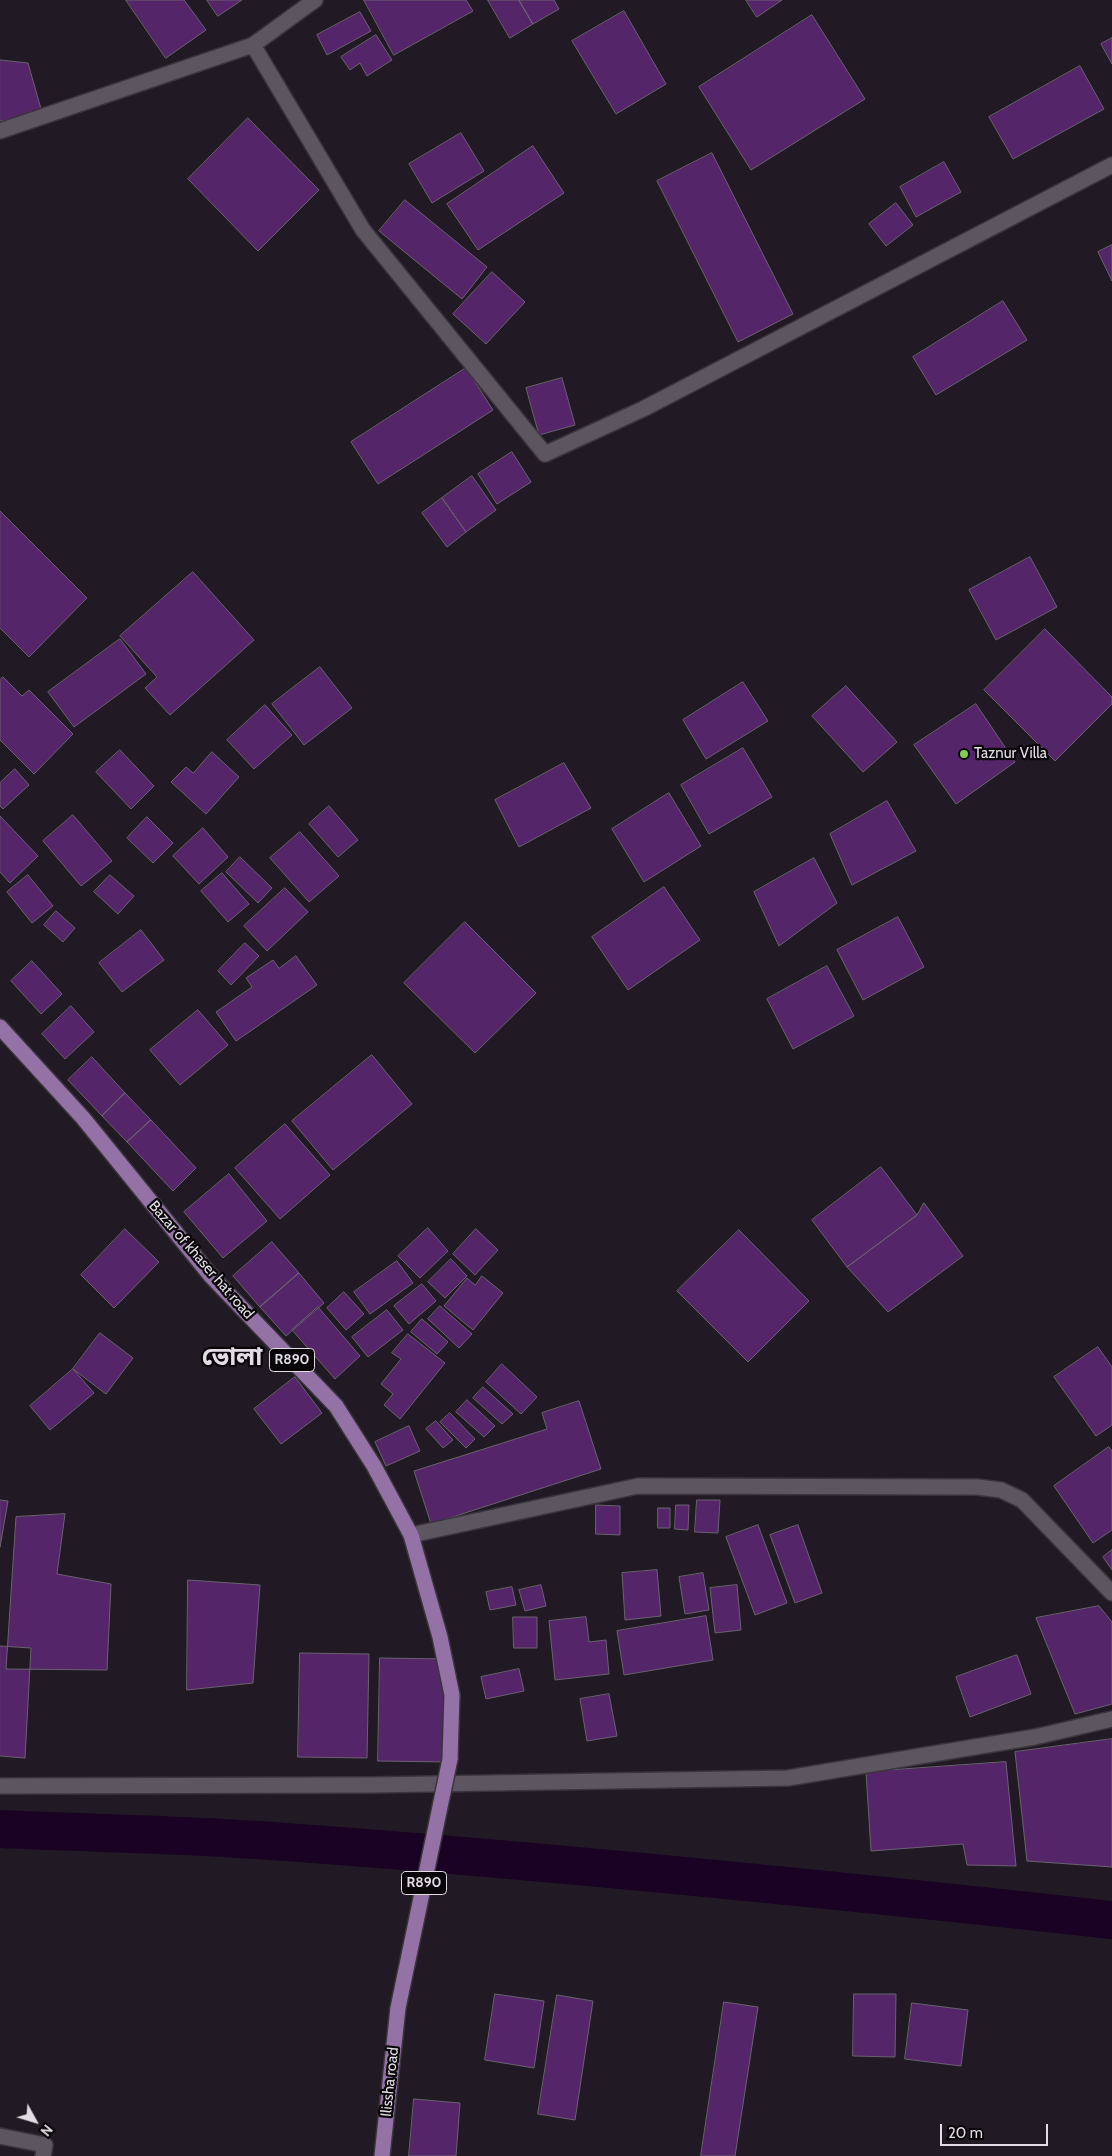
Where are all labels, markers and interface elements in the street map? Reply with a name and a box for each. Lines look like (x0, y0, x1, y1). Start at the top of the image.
place label: Taznur Villa (974, 745, 1047, 763)
marker: Taznur Villa (958, 748, 970, 760)
street label: Bazar of khaser hat road (145, 1197, 257, 1323)
district label: ভোলা (202, 1343, 262, 1373)
road number: R890 (270, 1348, 314, 1372)
road number: R890 (402, 1872, 446, 1895)
street label: Ilissha road (377, 2046, 403, 2118)
north arrow (10, 2096, 60, 2146)
scale bar (942, 2114, 1050, 2146)
text: N (37, 2121, 57, 2140)
text: 20 m (948, 2124, 983, 2142)

